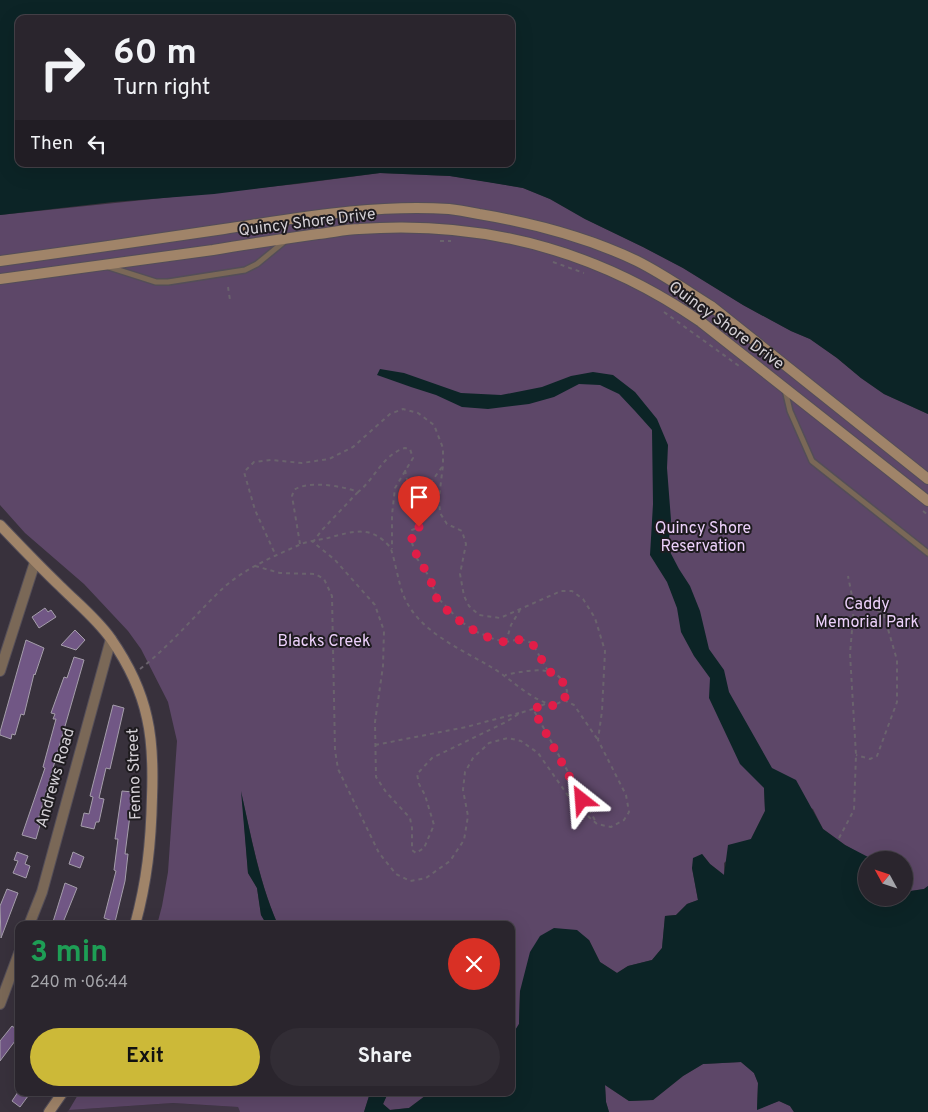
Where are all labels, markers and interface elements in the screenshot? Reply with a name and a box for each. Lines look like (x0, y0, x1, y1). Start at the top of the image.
text: 60 m (113, 32, 197, 76)
icon: right (30, 35, 95, 100)
text: Turn right (113, 75, 210, 102)
icon: left (83, 130, 111, 158)
text: Then (30, 132, 73, 156)
street label: Quincy Shore Drive (237, 205, 377, 241)
street label: Quincy Shore Drive (664, 277, 788, 375)
pin (398, 476, 440, 527)
icon: arrive (405, 483, 433, 511)
park label: Quincy Shore Reservation (655, 519, 751, 557)
park label: Caddy Memorial Park (815, 595, 919, 633)
park label: Blacks Creek (278, 632, 370, 652)
street label: Andrews Road (32, 726, 80, 830)
street label: Fenno Street (123, 728, 147, 820)
position arrow (555, 773, 607, 825)
north arrow (858, 851, 912, 906)
map controls (858, 851, 913, 906)
text: 3 min (30, 935, 108, 972)
button: close (448, 938, 500, 990)
text: 240 m · 06:44 (30, 973, 128, 993)
button: Exit (30, 1028, 260, 1086)
button: Share (270, 1028, 500, 1086)

